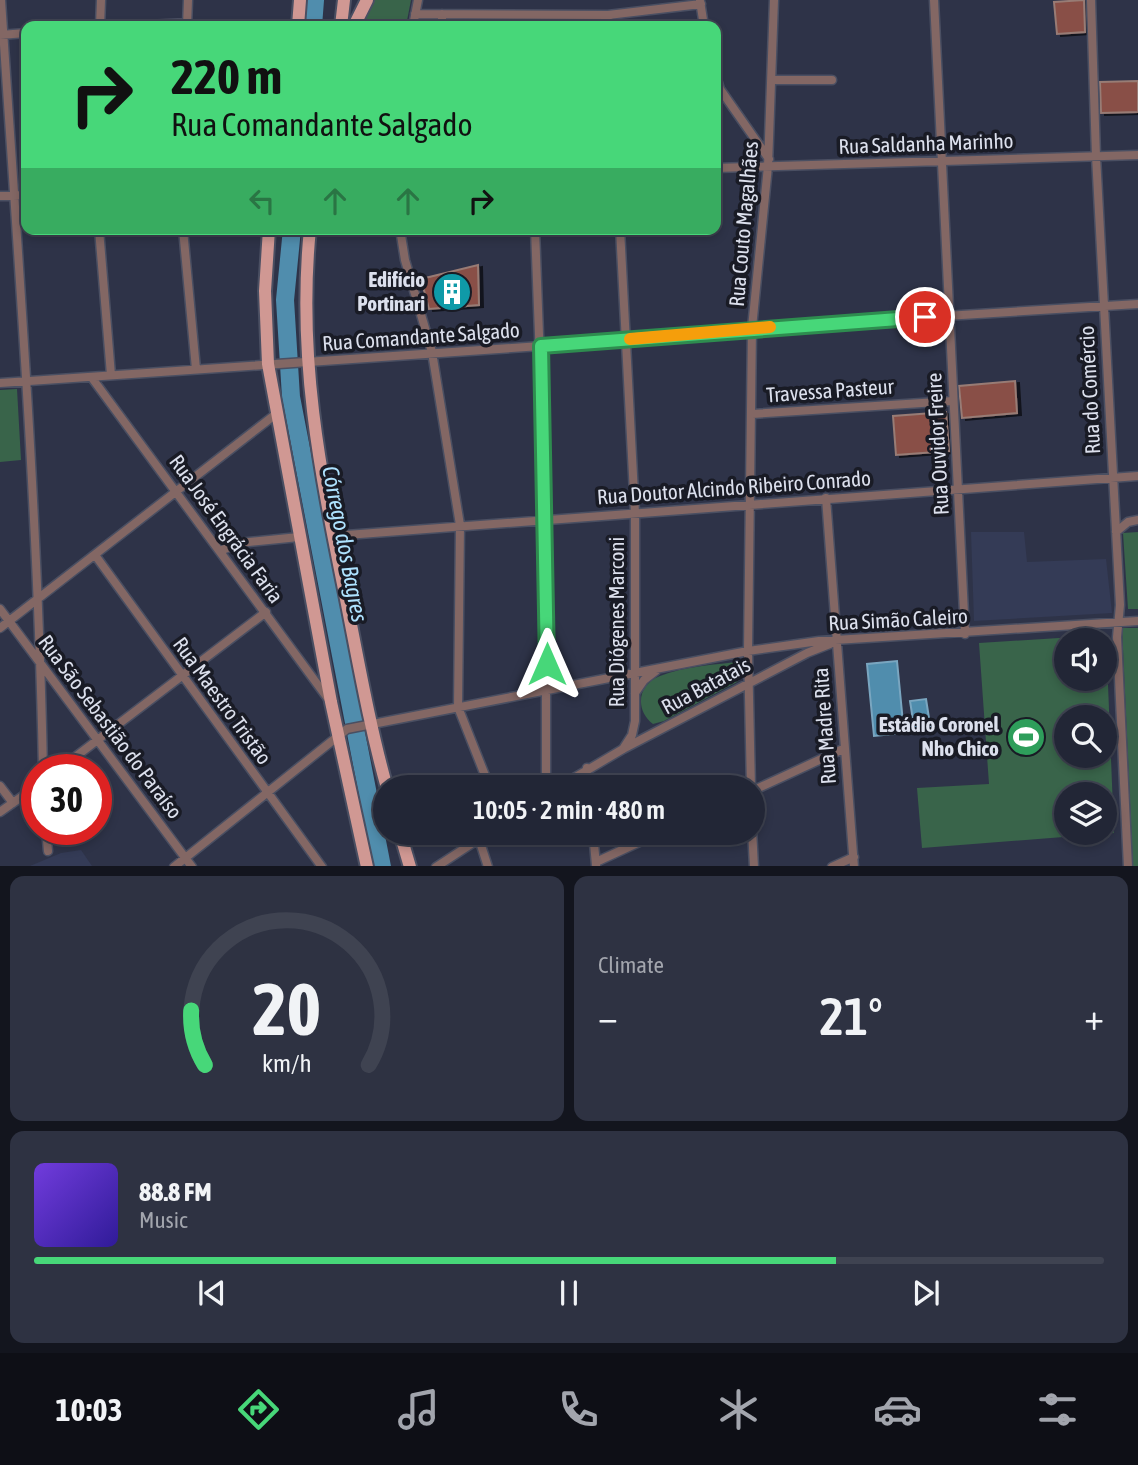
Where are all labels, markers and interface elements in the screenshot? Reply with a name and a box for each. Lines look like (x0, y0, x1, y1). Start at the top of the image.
text: 220 m (171, 48, 282, 104)
icon: right (56, 49, 147, 140)
text: Rua Comandante Salgado (171, 106, 473, 143)
street label: Rua Saldanha Marinho (838, 128, 1014, 158)
street label: Rua Couto Magalhães (724, 140, 762, 308)
icon: left (243, 182, 281, 220)
icon: ahead (316, 182, 354, 220)
icon: ahead (389, 182, 427, 220)
icon: right (462, 182, 500, 220)
place label: Edifício Portinari (357, 267, 425, 315)
building icon: Edifício Portinari (431, 271, 473, 313)
pin (895, 287, 955, 347)
icon: arrive (906, 298, 944, 336)
street label: Rua Comandante Salgado (321, 317, 520, 355)
street label: Rua do Comércio (1074, 325, 1104, 455)
street label: Rua Ouvidor Freire (921, 372, 953, 516)
street label: Travessa Pasteur (765, 374, 895, 406)
street label: Rua José Engrácia Faria (165, 450, 289, 607)
water label: Córrego dos Bagres (317, 464, 373, 624)
street label: Rua Doutor Alcindo Ribeiro Conrado (596, 465, 872, 509)
street label: Rua Diógenes Marconi (604, 537, 628, 707)
street label: Rua Simão Caleiro (828, 603, 968, 635)
position arrow (510, 627, 584, 701)
map controls (1054, 628, 1117, 845)
button: sound (1054, 628, 1117, 691)
street label: Rua São Sebastião do Paraíso (34, 630, 188, 823)
street label: Rua Maestro Tristão (169, 632, 277, 769)
street label: Rua Batatais (657, 652, 754, 718)
street label: Rua Madre Rita (808, 667, 840, 785)
button: search (1054, 705, 1117, 768)
place label: Estádio Coronel Nho Chico (879, 712, 999, 760)
sports icon: Estádio Coronel Nho Chico (1005, 716, 1047, 758)
speed limit sign: 30 (21, 754, 112, 845)
button: layers (1054, 782, 1117, 845)
text: 10:05 · 2 min · 480 m (473, 795, 665, 825)
text: Climate (598, 952, 664, 978)
text: 20 (253, 967, 321, 1050)
text: 21° (819, 986, 883, 1046)
text: − (598, 995, 618, 1038)
text: + (1084, 995, 1104, 1038)
text: km/h (262, 1048, 312, 1076)
text: 88.8 FM (139, 1177, 212, 1207)
text: Music (139, 1207, 187, 1233)
icon: previous (193, 1274, 231, 1312)
icon: pause (550, 1274, 588, 1312)
icon: next (907, 1274, 945, 1312)
icon: directions (234, 1385, 283, 1434)
icon: music (394, 1385, 443, 1434)
icon: phone (554, 1385, 603, 1434)
icon: climate (714, 1385, 763, 1434)
icon: car (873, 1385, 922, 1434)
icon: filters (1033, 1385, 1082, 1434)
text: 10:03 (55, 1391, 123, 1428)

